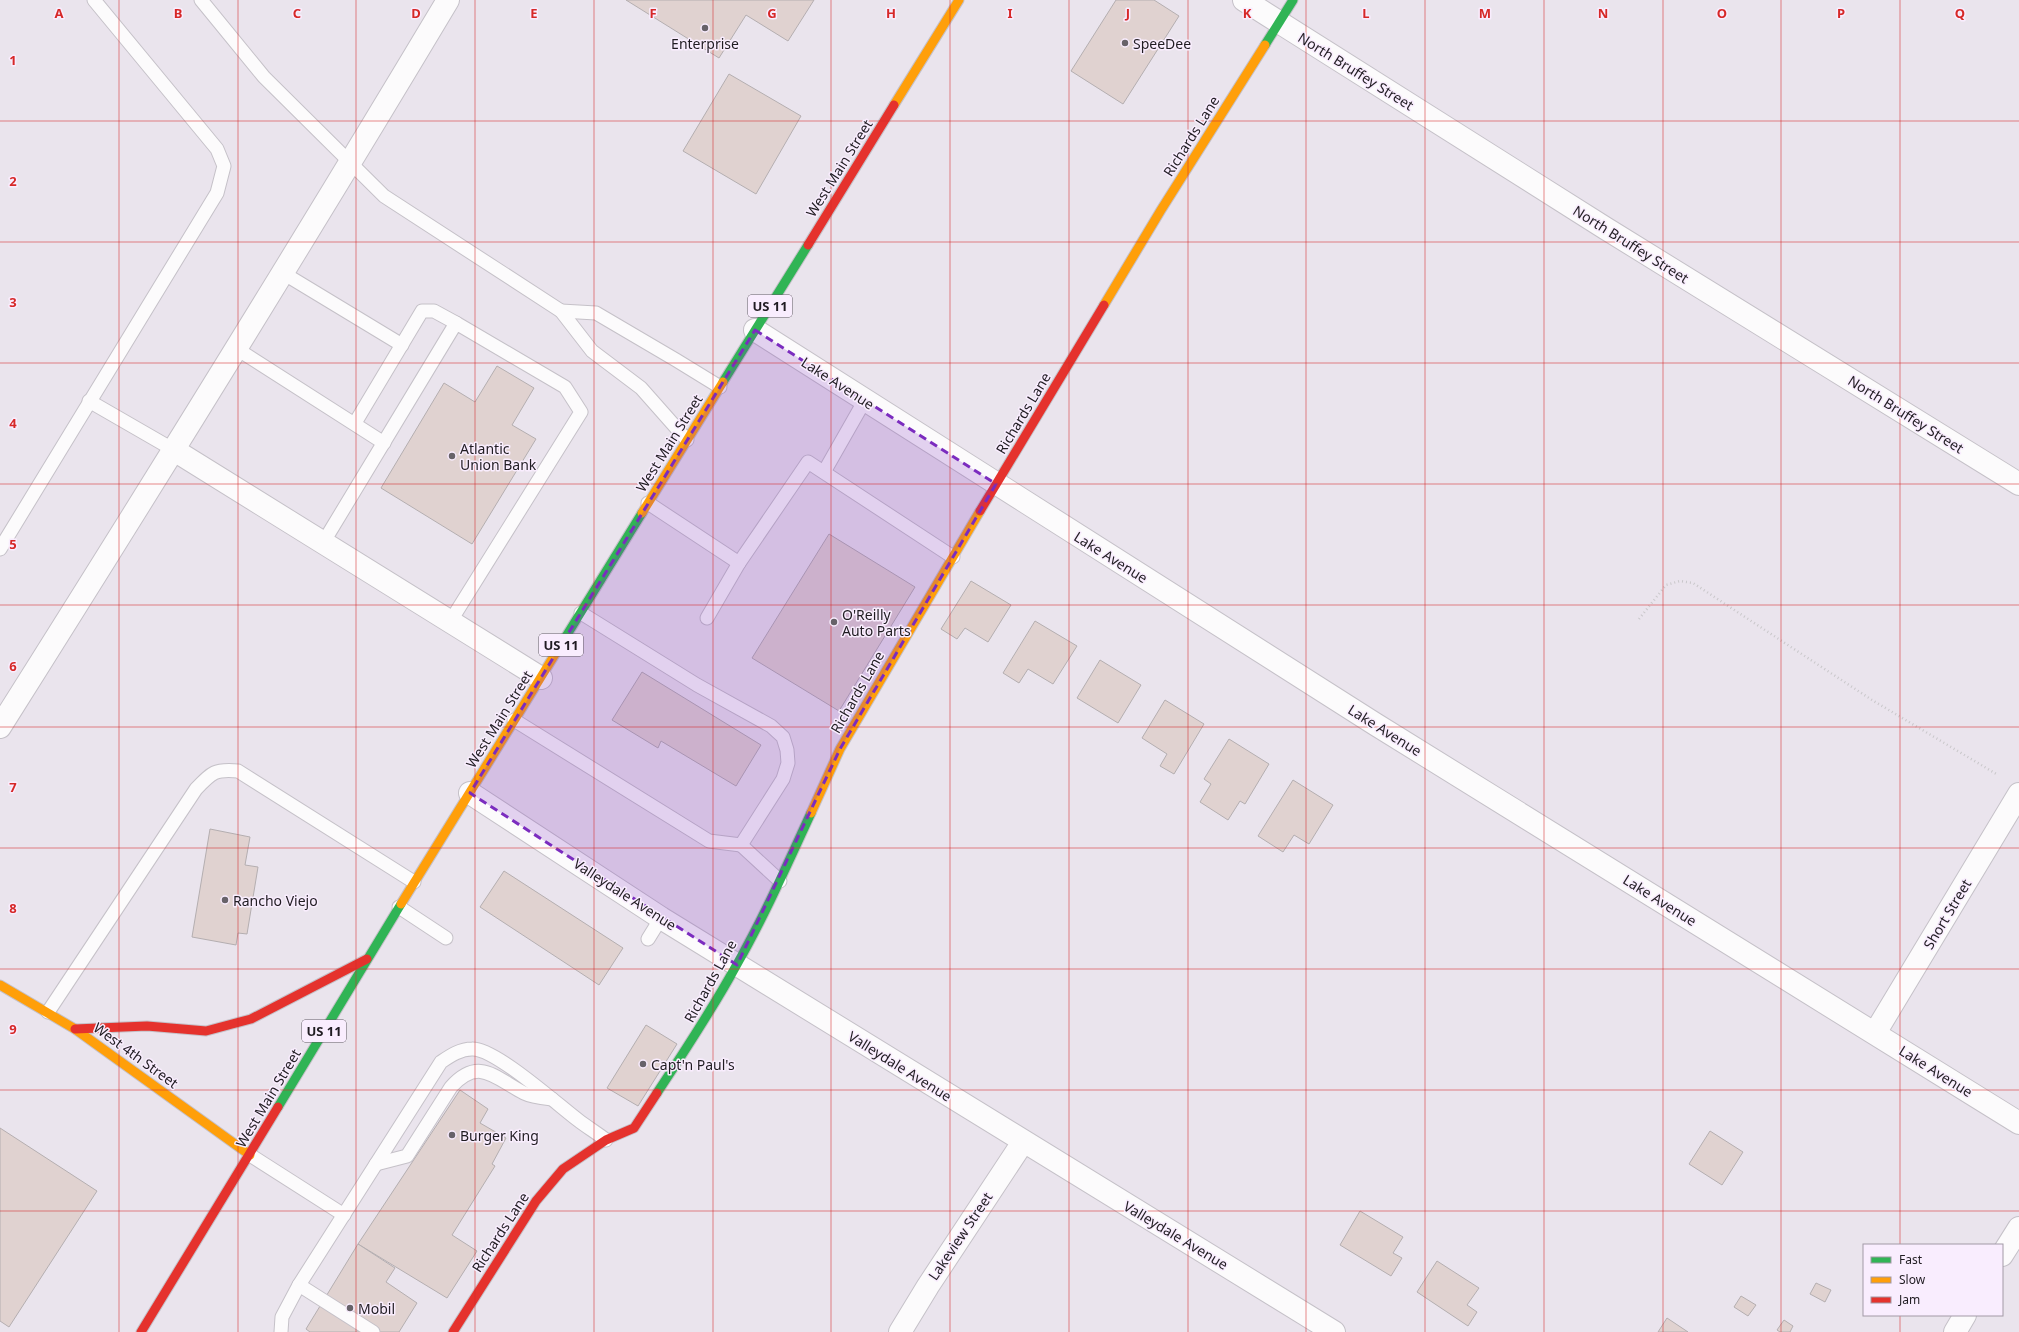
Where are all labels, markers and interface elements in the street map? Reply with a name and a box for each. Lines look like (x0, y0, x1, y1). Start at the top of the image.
text: A (55, 4, 64, 22)
text: B (174, 4, 182, 22)
text: C (293, 4, 301, 22)
text: D (411, 4, 421, 22)
text: E (530, 4, 538, 22)
text: F (649, 4, 657, 22)
text: G (767, 4, 777, 22)
text: H (886, 4, 896, 22)
text: I (1007, 4, 1013, 22)
text: J (1125, 4, 1130, 22)
text: K (1243, 4, 1252, 22)
text: L (1362, 4, 1370, 22)
text: M (1479, 4, 1491, 22)
text: N (1598, 4, 1608, 22)
text: O (1717, 4, 1727, 22)
text: P (1837, 4, 1845, 22)
text: Q (1955, 4, 1965, 22)
marker: Enterprise (700, 23, 710, 33)
street label: North Bruffey Street (1295, 28, 1417, 114)
place label: Enterprise (671, 34, 739, 53)
place label: SpeeDee (1133, 34, 1191, 53)
marker: SpeeDee (1120, 38, 1130, 48)
text: 1 (9, 51, 17, 69)
street label: Richards Lane (1159, 92, 1223, 180)
street label: West Main Street (801, 116, 877, 220)
text: 2 (9, 172, 17, 190)
street label: North Bruffey Street (1570, 201, 1692, 287)
text: 3 (9, 293, 17, 311)
road number: US 11 (748, 295, 792, 317)
street label: Lake Avenue (798, 352, 878, 414)
street label: Richards Lane (991, 369, 1055, 457)
street label: North Bruffey Street (1845, 371, 1967, 457)
street label: West Main Street (631, 391, 707, 495)
text: 4 (9, 414, 17, 432)
place label: Atlantic Union Bank (460, 439, 537, 474)
marker: Atlantic Union Bank (447, 451, 457, 461)
street label: Lake Avenue (1071, 527, 1151, 587)
text: 5 (9, 535, 17, 553)
place label: O'Reilly Auto Parts (842, 605, 911, 640)
marker: O'Reilly Auto Parts (829, 617, 839, 627)
road number: US 11 (539, 634, 583, 656)
street label: Richards Lane (826, 647, 888, 736)
text: 6 (9, 657, 17, 675)
street label: West Main Street (461, 667, 537, 771)
street label: Lake Avenue (1345, 700, 1425, 760)
text: 7 (9, 778, 17, 796)
street label: Valleydale Avenue (570, 854, 680, 934)
street label: Lake Avenue (1620, 870, 1700, 930)
street label: Short Street (1919, 876, 1975, 952)
place label: Rancho Viejo (233, 891, 318, 910)
marker: Rancho Viejo (220, 895, 230, 905)
text: 8 (9, 899, 17, 917)
street label: Richards Lane (679, 936, 741, 1026)
street label: West 4th Street (90, 1018, 182, 1092)
text: 9 (9, 1020, 17, 1038)
road number: US 11 (302, 1020, 346, 1042)
street label: Valleydale Avenue (845, 1026, 955, 1106)
street label: Lake Avenue (1896, 1041, 1976, 1101)
street label: West Main Street (231, 1045, 305, 1151)
place label: Capt'n Paul's (651, 1055, 735, 1074)
marker: Capt'n Paul's (638, 1059, 648, 1069)
place label: Burger King (460, 1126, 539, 1145)
marker: Burger King (447, 1130, 457, 1140)
street label: Richards Lane (467, 1188, 533, 1276)
street label: Lakeview Street (924, 1188, 996, 1284)
street label: Valleydale Avenue (1120, 1196, 1232, 1274)
legend (1863, 1244, 2003, 1316)
text: Fast (1899, 1251, 1923, 1268)
text: Slow (1899, 1271, 1926, 1288)
text: Jam (1898, 1291, 1920, 1308)
place label: Mobil (358, 1299, 395, 1318)
marker: Mobil (345, 1303, 355, 1313)

